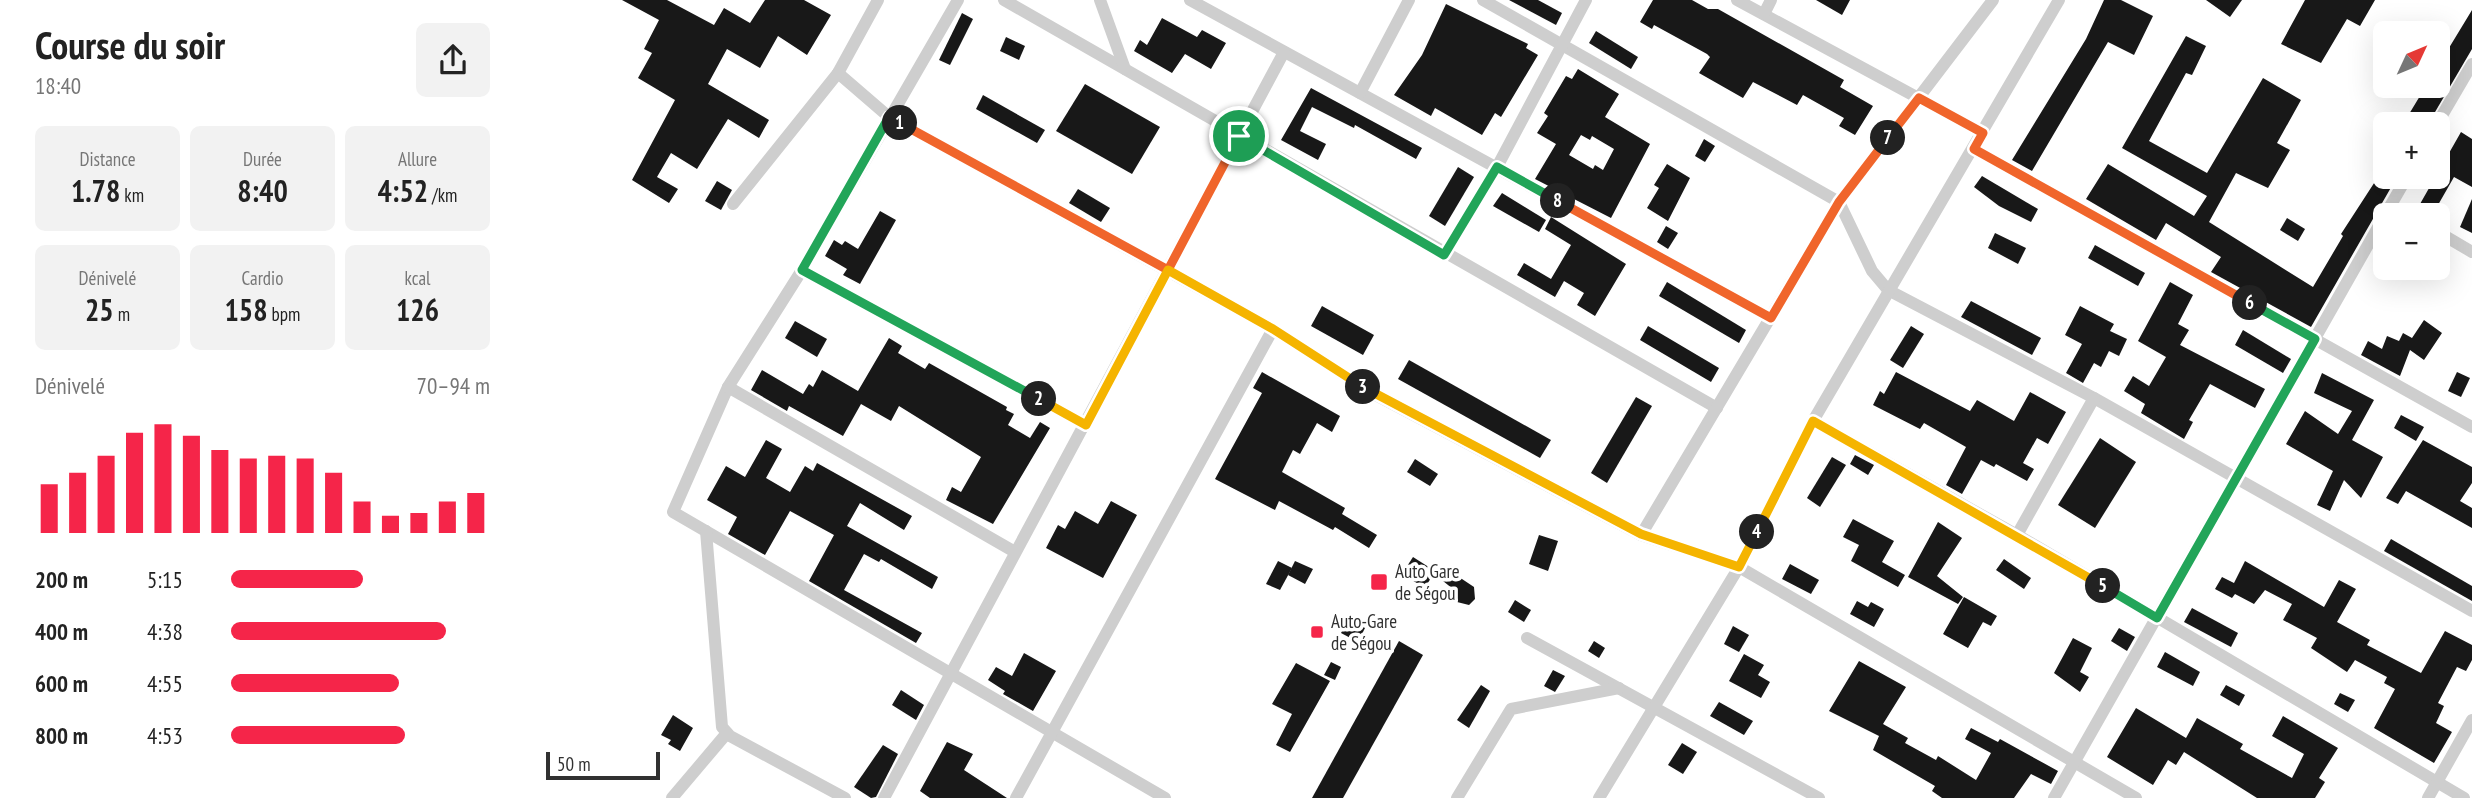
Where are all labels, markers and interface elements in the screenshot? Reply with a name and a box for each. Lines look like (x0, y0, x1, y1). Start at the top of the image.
text: Course du soir (35, 20, 225, 69)
north arrow (2373, 21, 2450, 98)
map controls (2373, 21, 2450, 280)
button: share (416, 23, 490, 97)
text: 18:40 (35, 71, 81, 100)
pin: 1 (883, 106, 917, 140)
pin (1209, 106, 1269, 166)
text: 1 (895, 110, 904, 134)
button: + (2373, 112, 2450, 189)
icon: arrive (1220, 117, 1258, 155)
pin: 7 (1871, 120, 1905, 156)
text: 7 (1883, 125, 1892, 149)
text: Distance (80, 147, 135, 171)
text: Durée (243, 147, 282, 171)
text: Allure (398, 147, 437, 171)
text: 1.78 (71, 171, 120, 210)
text: 8:40 (237, 171, 288, 210)
text: 4:52 (378, 171, 428, 210)
text: km (120, 183, 144, 207)
text: /km (428, 183, 457, 207)
pin: 8 (1541, 184, 1575, 218)
text: 8 (1553, 188, 1562, 212)
button: − (2373, 203, 2450, 280)
text: Dénivelé (79, 266, 136, 290)
text: Cardio (242, 266, 283, 290)
text: kcal (405, 266, 430, 290)
pin: 6 (2233, 286, 2267, 320)
text: 25 (85, 290, 114, 329)
text: 158 (225, 290, 268, 329)
text: 126 (396, 290, 439, 329)
text: 6 (2245, 290, 2254, 314)
text: m (114, 302, 130, 326)
text: bpm (268, 302, 300, 326)
pin: 3 (1345, 370, 1381, 404)
text: Dénivelé (35, 371, 105, 400)
text: 70–94 m (417, 371, 490, 400)
text: 3 (1358, 374, 1367, 398)
pin: 2 (1021, 382, 1057, 416)
text: 2 (1034, 386, 1043, 410)
pin: 4 (1739, 514, 1775, 550)
text: 4 (1752, 519, 1761, 543)
place label: Auto Gare de Ségou (1395, 559, 1460, 605)
text: 200 m (35, 565, 88, 594)
text: 5:15 (147, 565, 183, 594)
pin: 5 (2085, 568, 2121, 604)
marker: Auto Gare de Ségou (1369, 572, 1389, 592)
text: 5 (2098, 573, 2107, 597)
place label: Auto-Gare de Ségou (1331, 609, 1397, 655)
text: 400 m (35, 617, 88, 646)
text: 4:38 (147, 617, 183, 646)
marker: Auto-Gare de Ségou (1309, 624, 1325, 640)
text: 600 m (35, 669, 88, 698)
text: 4:55 (147, 669, 183, 698)
text: 800 m (35, 721, 88, 750)
text: 4:53 (147, 721, 183, 750)
scale bar (546, 749, 660, 781)
text: 50 m (557, 752, 591, 776)

